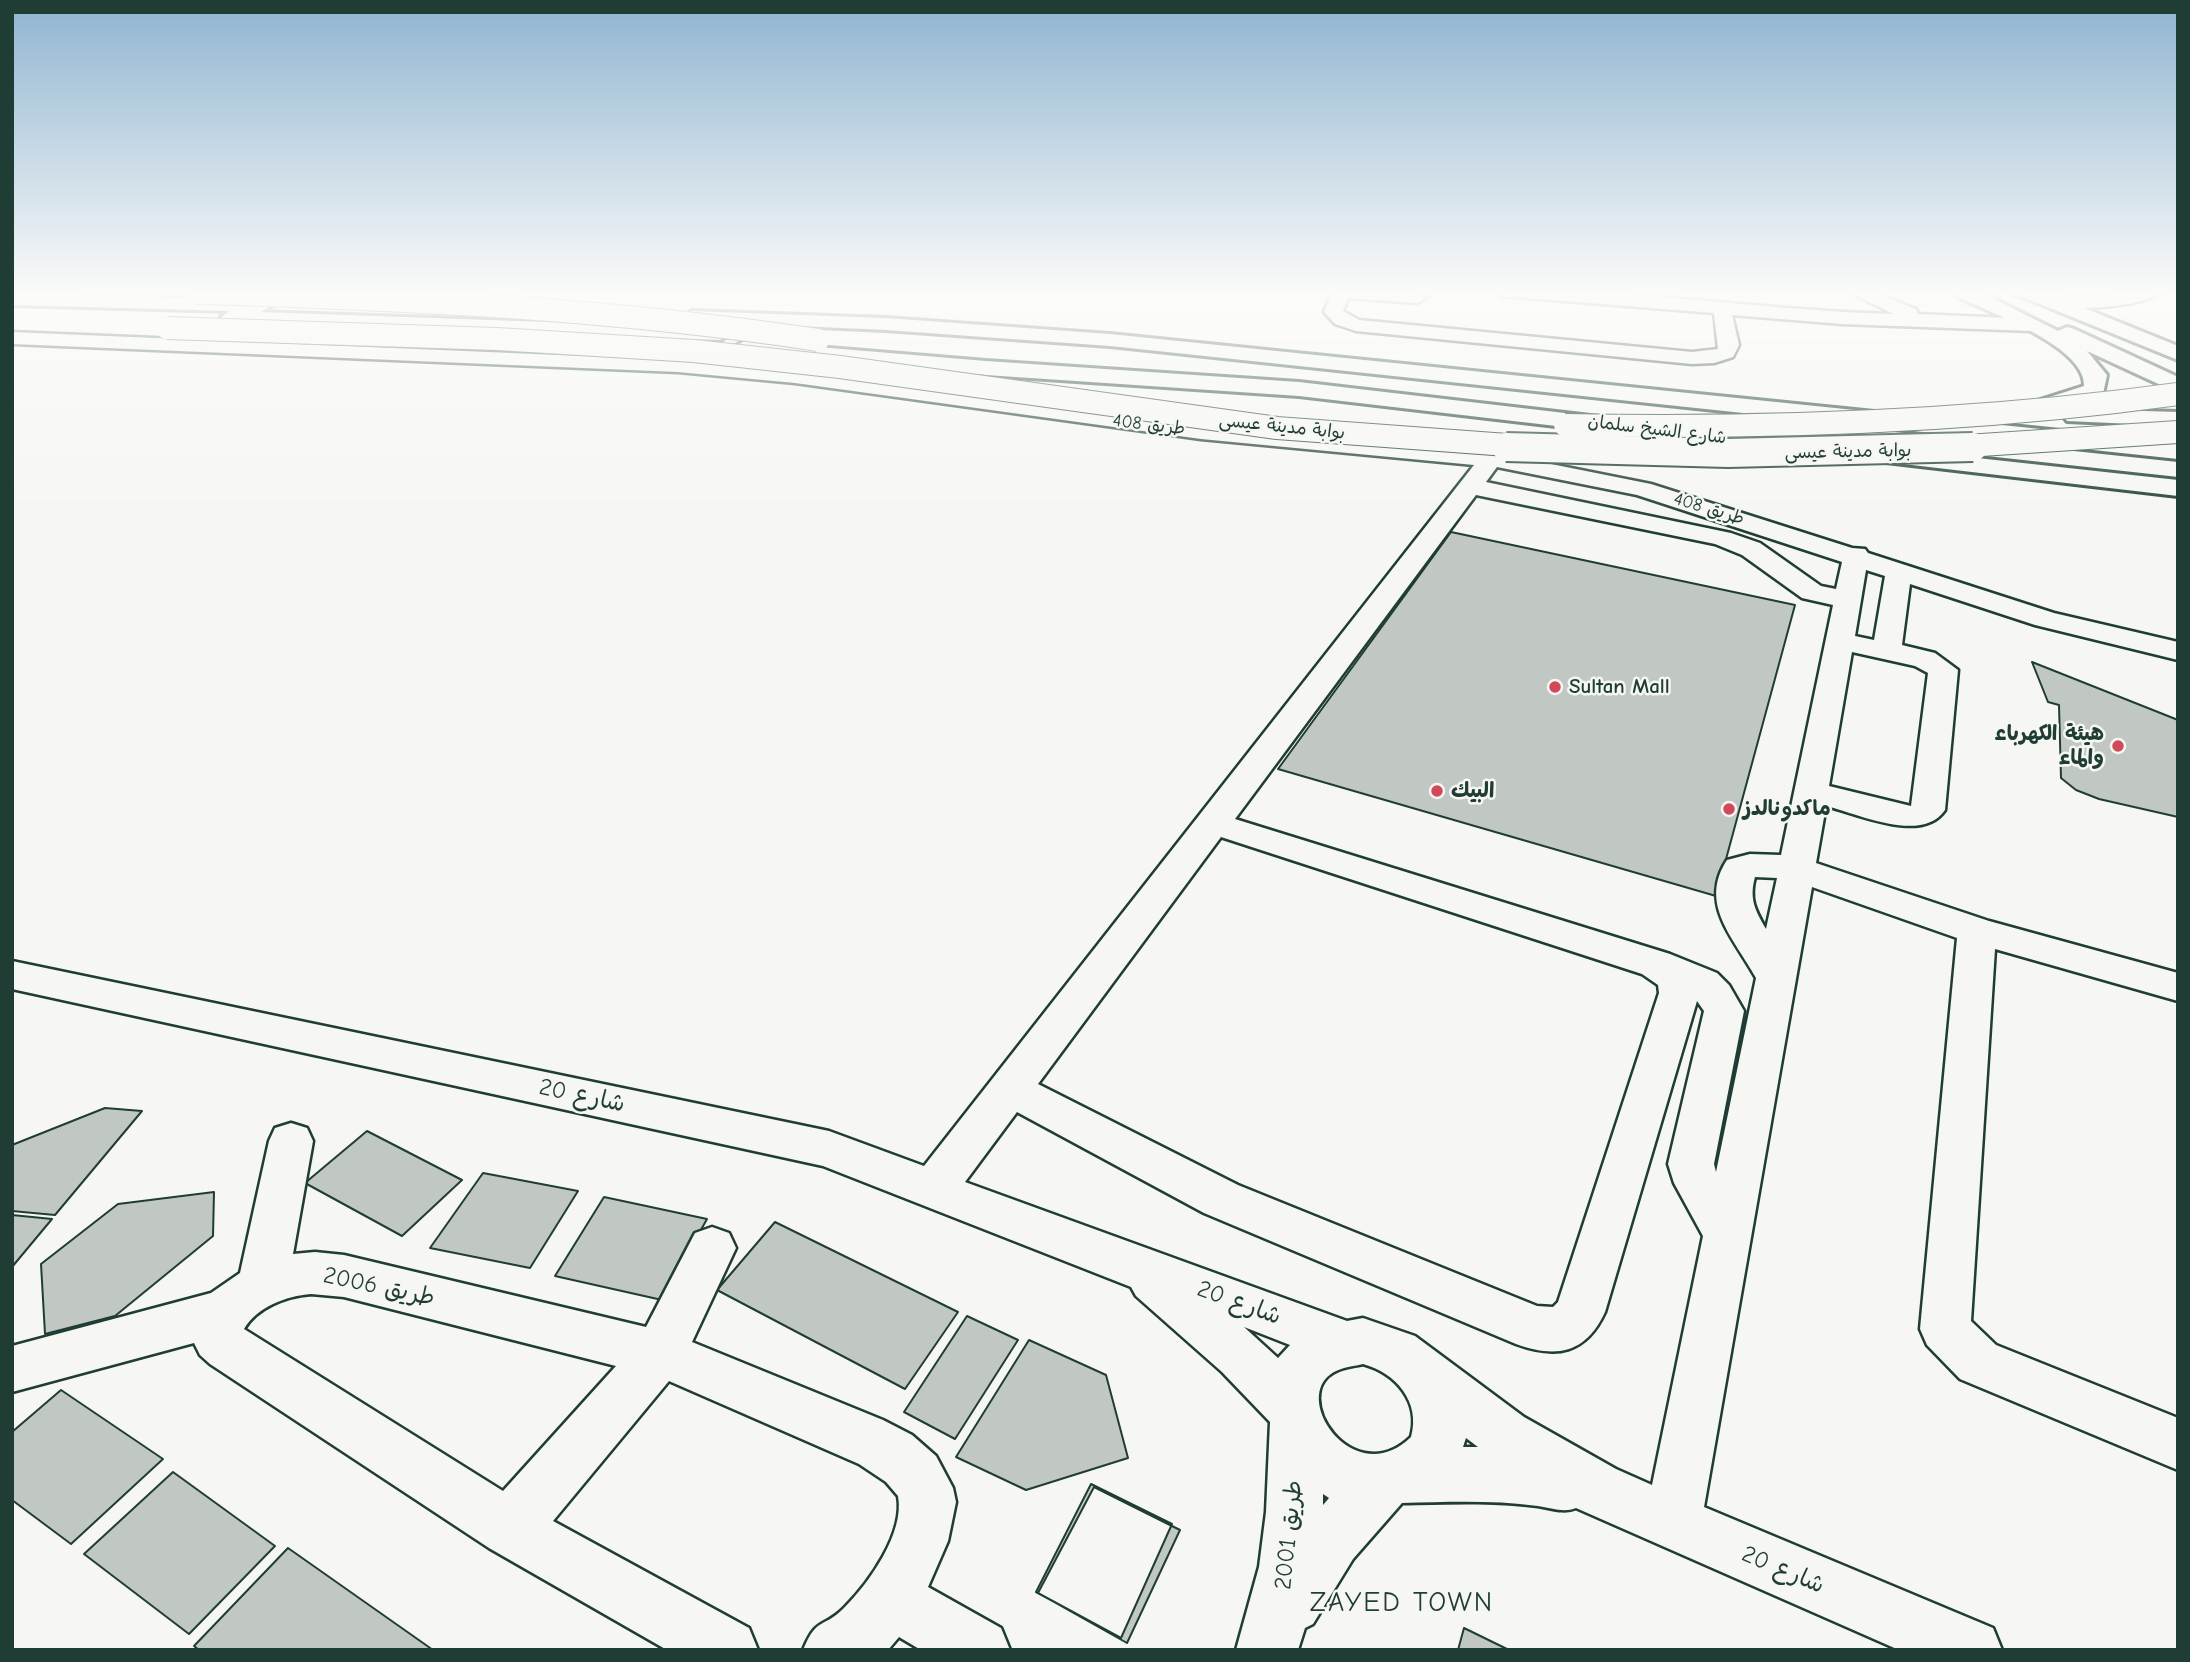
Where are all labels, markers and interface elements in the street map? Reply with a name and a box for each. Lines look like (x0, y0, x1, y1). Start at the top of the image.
street label: طريق 408 (1112, 410, 1186, 440)
street label: بوابة مدينة عيسى (1218, 410, 1346, 444)
street label: شارع الشيخ سلمان (1587, 411, 1727, 449)
street label: بوابة مدينة عيسى (1784, 440, 1912, 464)
street label: طريق 408 (1671, 488, 1747, 530)
place label: Sultan Mall (1569, 674, 1670, 700)
marker: Sultan Mall (1547, 679, 1563, 695)
place label: هيئة الكهرباء والماء (1995, 721, 2104, 771)
marker: هيئة الكهرباء والماء (2110, 738, 2126, 754)
place label: البيك (1451, 778, 1494, 804)
marker: البيك (1429, 783, 1445, 799)
place label: ماكدونالدز (1743, 796, 1831, 822)
marker: ماكدونالدز (1721, 801, 1737, 817)
street label: شارع 20 (536, 1073, 628, 1119)
street label: طريق 2006 (321, 1261, 437, 1313)
street label: شارع 20 (1193, 1275, 1285, 1331)
street label: طريق 2001 (1269, 1479, 1309, 1591)
street label: شارع 20 (1737, 1540, 1829, 1600)
district label: ZAYED TOWN (1311, 1586, 1493, 1620)

